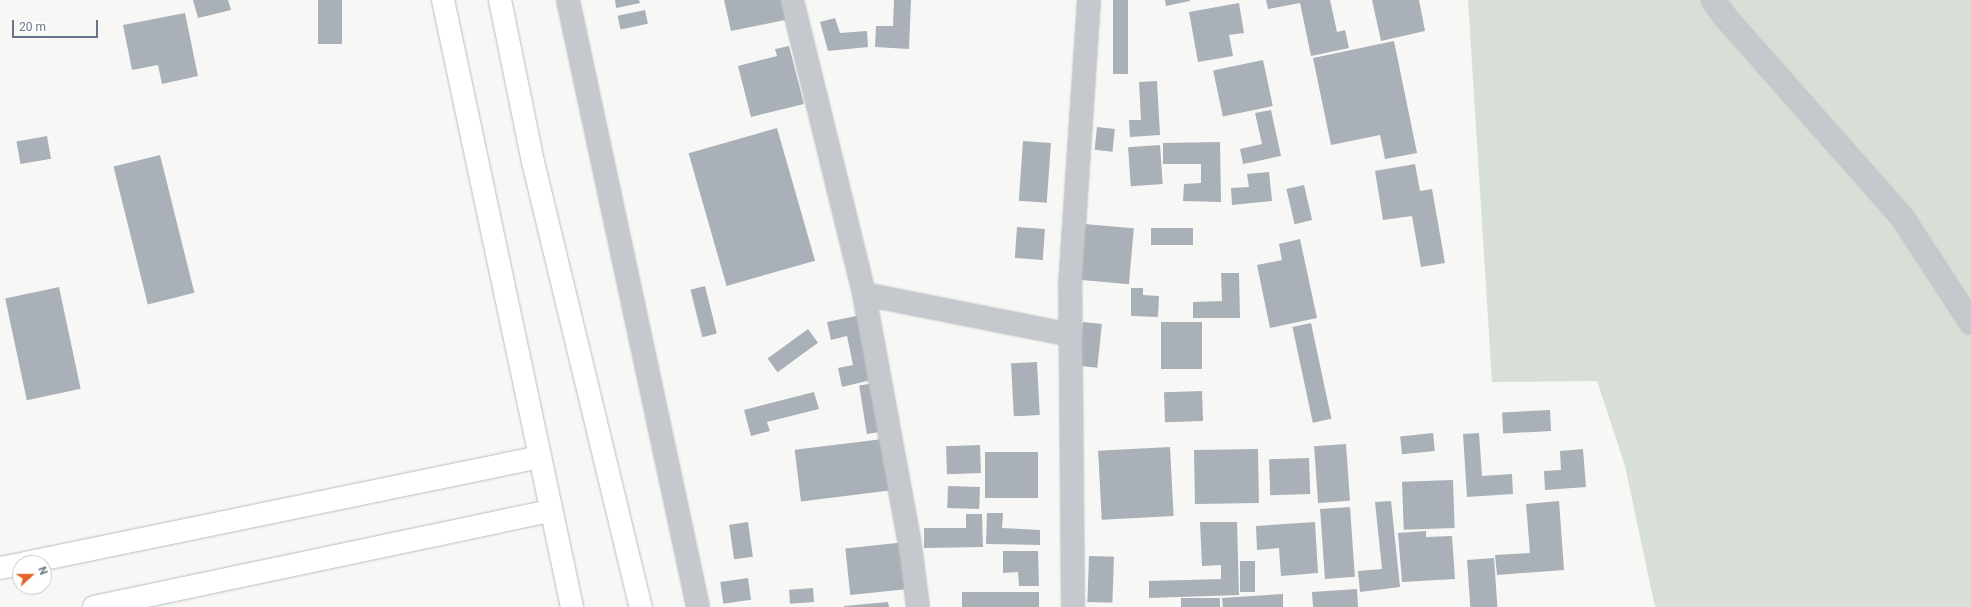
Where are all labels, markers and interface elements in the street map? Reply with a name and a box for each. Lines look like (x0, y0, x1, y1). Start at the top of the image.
scale bar (14, 12, 100, 38)
text: 20 m (19, 20, 46, 34)
north arrow (12, 555, 52, 595)
text: N (35, 565, 50, 577)

